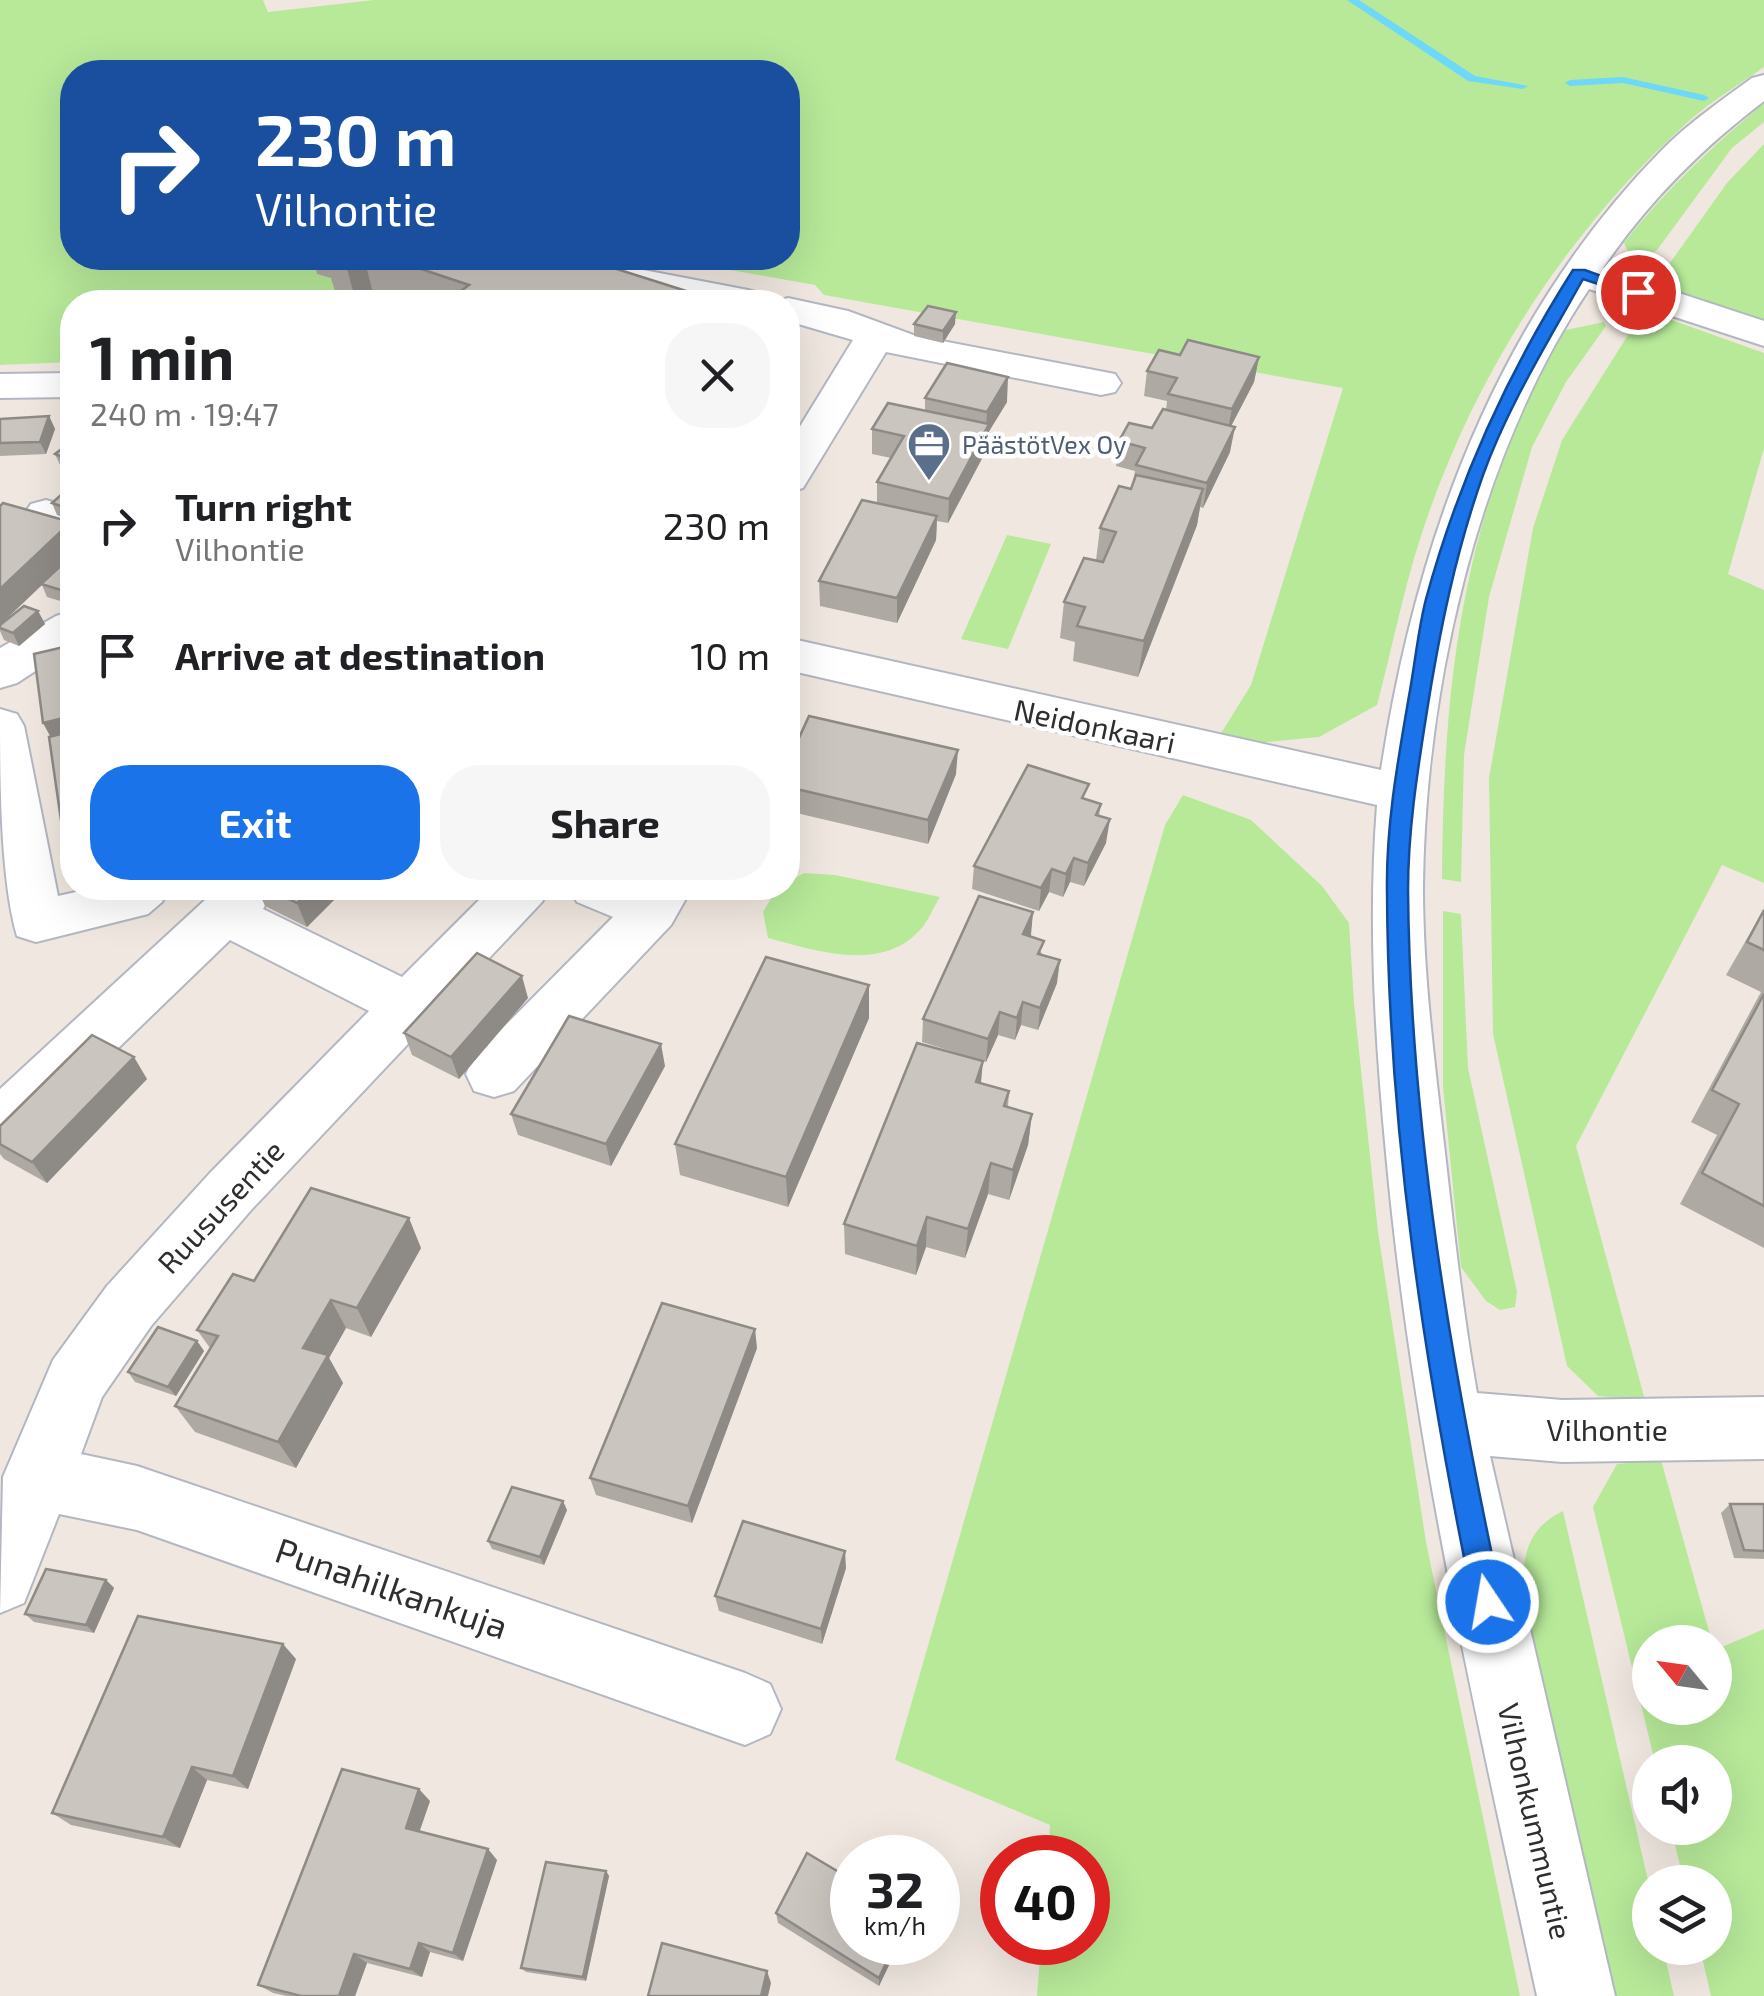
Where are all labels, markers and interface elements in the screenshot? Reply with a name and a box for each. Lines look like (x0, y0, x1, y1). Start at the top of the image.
text: 230 m (255, 96, 456, 180)
icon: right (90, 100, 220, 230)
text: Vilhontie (255, 181, 437, 235)
pin (1596, 250, 1681, 335)
icon: arrive (1611, 265, 1666, 320)
text: 1 min (90, 320, 234, 392)
button: close (665, 323, 770, 428)
text: 240 m · 19:47 (90, 394, 279, 432)
office icon: PäästötVex Oy (906, 421, 952, 482)
place label: PäästötVex Oy (962, 429, 1126, 459)
text: Turn right (175, 483, 352, 529)
icon: right (90, 498, 145, 553)
text: 230 m (663, 502, 770, 548)
text: Vilhontie (175, 529, 305, 567)
icon: arrive (90, 628, 145, 683)
text: Arrive at destination (175, 632, 545, 678)
text: 10 m (690, 632, 770, 678)
street label: Neidonkaari (1011, 690, 1179, 760)
button: Exit (90, 765, 420, 880)
button: Share (440, 765, 770, 880)
street label: Ruususentie (149, 1132, 291, 1280)
street label: Vilhontie (1546, 1411, 1668, 1447)
street label: Punahilkankuja (270, 1528, 514, 1646)
position arrow (1436, 1550, 1540, 1654)
north arrow (1632, 1625, 1732, 1725)
map controls (1632, 1625, 1732, 1965)
street label: Vilhonkummuntie (1491, 1700, 1581, 1942)
button: sound (1632, 1745, 1732, 1845)
speed limit sign: 40 (980, 1835, 1110, 1965)
text: 32 (866, 1858, 924, 1918)
button: layers (1632, 1865, 1732, 1965)
text: km/h (864, 1910, 926, 1940)

